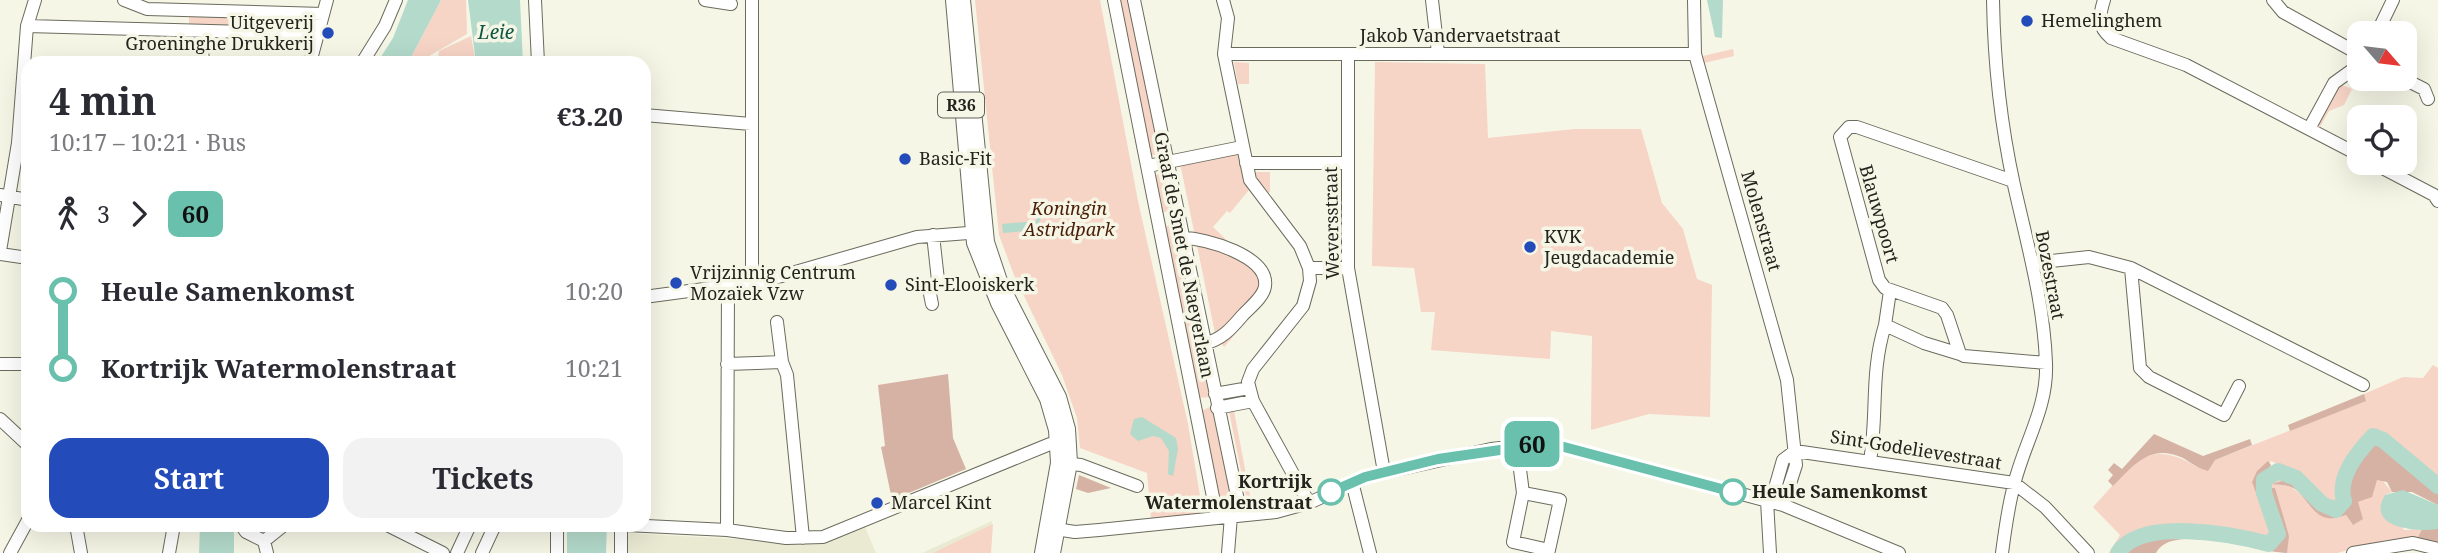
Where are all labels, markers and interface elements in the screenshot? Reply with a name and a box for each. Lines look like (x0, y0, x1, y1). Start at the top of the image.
place label: Hemelinghem (2041, 8, 2162, 32)
place label: Uitgeverij Groeninghe Drukkerij (125, 10, 314, 55)
marker: Hemelinghem (2019, 13, 2035, 29)
water label: Leie (477, 19, 514, 45)
north arrow (2347, 21, 2417, 91)
map controls (2347, 21, 2417, 175)
street label: Jakob Vandervaetstraat (1359, 23, 1560, 47)
marker: Uitgeverij Groeninghe Drukkerij (320, 25, 336, 41)
text: 4 min (49, 74, 157, 126)
road number: R36 (938, 92, 984, 118)
text: €3.20 (557, 98, 623, 134)
button: locate (2347, 105, 2417, 175)
text: 10:17 – 10:21 · Bus (49, 126, 246, 158)
street label: Graaf de Smet de Naeyerlaan (1149, 130, 1221, 380)
place label: Basic-Fit (919, 146, 992, 170)
marker: Basic-Fit (897, 151, 913, 167)
street label: Blauwpoort (1854, 162, 1905, 266)
street label: Weversstraat (1318, 166, 1344, 280)
street label: Molenstraat (1736, 168, 1788, 274)
icon: walk (49, 195, 87, 233)
icon: forward (120, 195, 158, 233)
park label: Koningin Astridpark (1021, 196, 1115, 241)
text: 60 (182, 197, 209, 230)
text: 3 (97, 198, 110, 230)
place label: KVK Jeugdacademie (1543, 224, 1674, 269)
street label: Bozestraat (2031, 228, 2071, 321)
marker: KVK Jeugdacademie (1522, 239, 1538, 255)
place label: Vrijzinnig Centrum Mozaïek Vzw (690, 260, 856, 305)
place label: Sint-Elooiskerk (905, 272, 1035, 296)
text: Heule Samenkomst (101, 273, 354, 309)
text: 10:20 (565, 275, 623, 307)
marker: Vrijzinnig Centrum Mozaïek Vzw (668, 275, 684, 291)
marker: Sint-Elooiskerk (883, 277, 899, 293)
text: Kortrijk Watermolenstraat (101, 350, 456, 386)
text: 10:21 (565, 352, 623, 384)
line badge: 60 (1500, 421, 1564, 467)
street label: Sint-Godelievestraat (1829, 424, 2004, 474)
text: 60 (1518, 427, 1546, 460)
button: Start (49, 438, 329, 518)
button: Tickets (343, 438, 623, 518)
place label: Kortrijk Watermolenstraat (1145, 469, 1313, 514)
marker: Kortrijk Watermolenstraat (1318, 479, 1344, 505)
marker: Heule Samenkomst (1720, 479, 1746, 505)
place label: Heule Samenkomst (1752, 479, 1927, 503)
place label: Marcel Kint (891, 490, 992, 514)
marker: Marcel Kint (869, 495, 885, 511)

